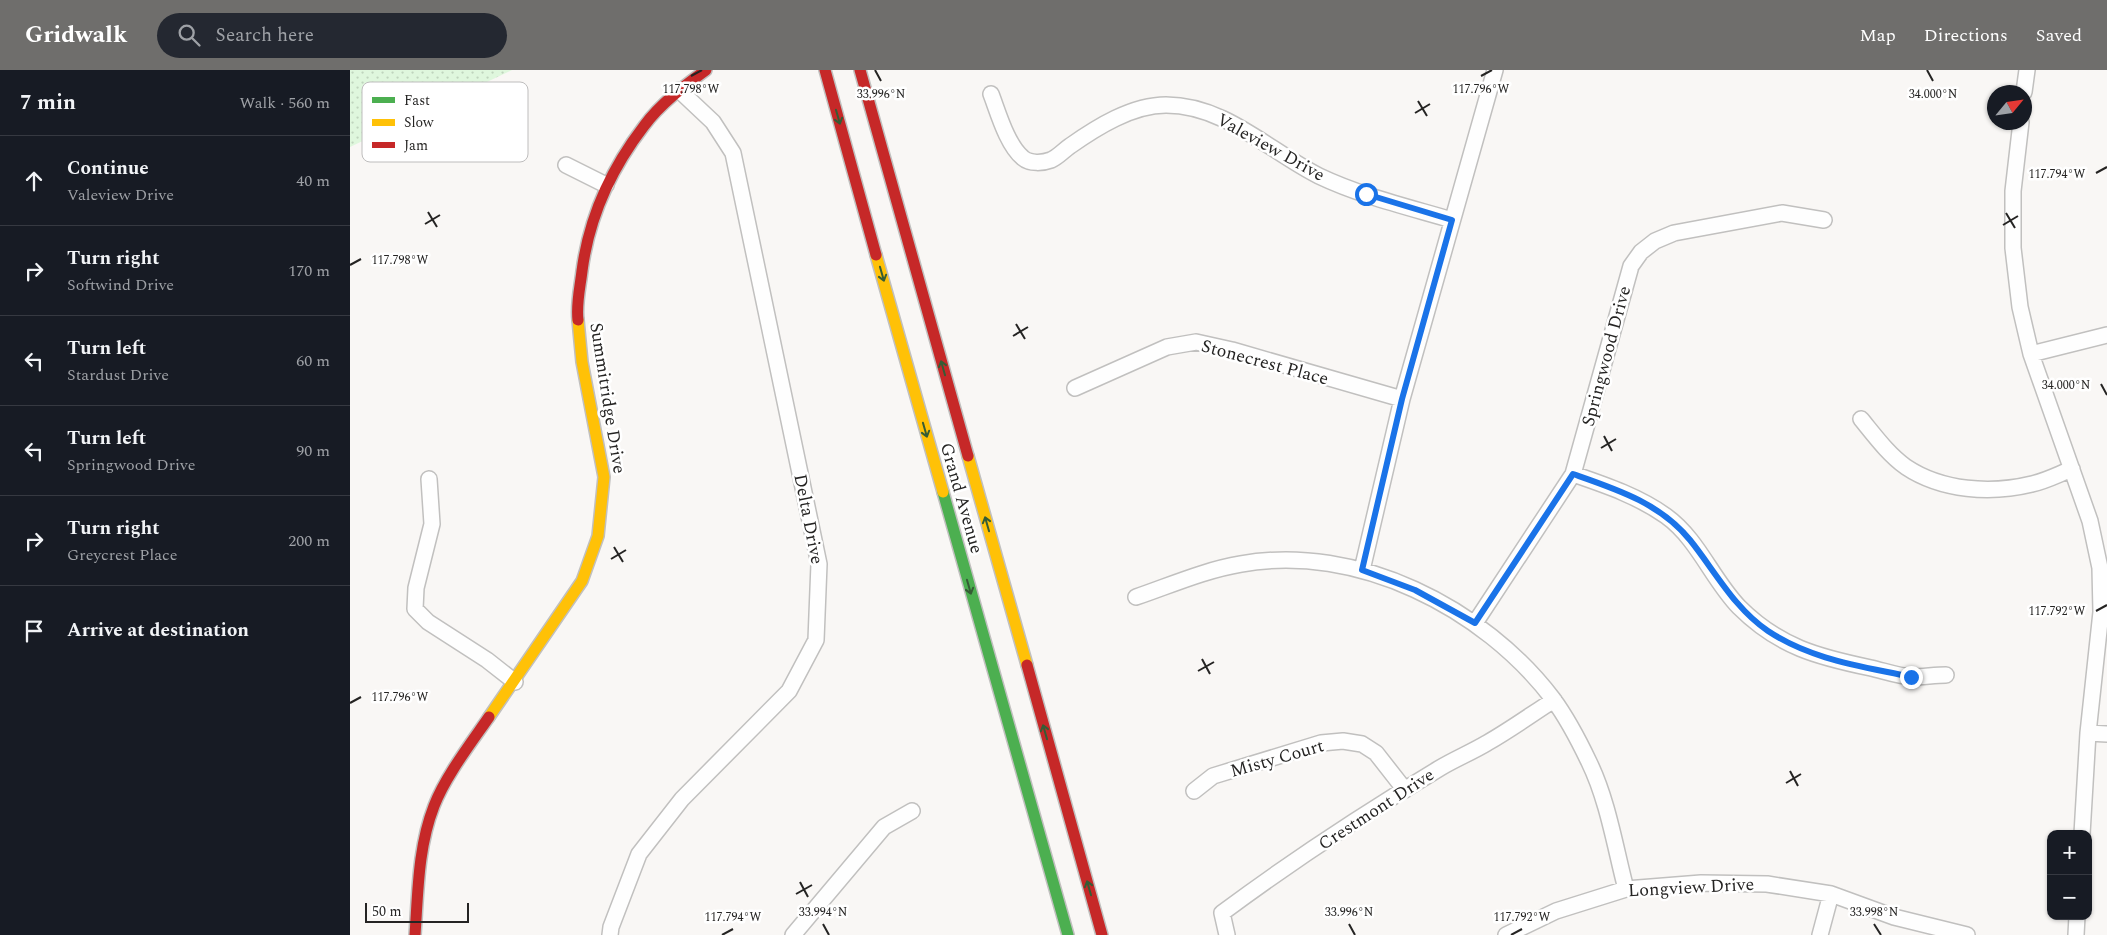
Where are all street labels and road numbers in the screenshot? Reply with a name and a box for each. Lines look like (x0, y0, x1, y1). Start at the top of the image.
street label: Valeview Drive (1212, 106, 1330, 188)
street label: Springwood Drive (1575, 283, 1638, 429)
street label: Summitridge Drive (582, 321, 633, 476)
street label: Stonecrest Place (1198, 333, 1332, 392)
street label: Grand Avenue (933, 439, 990, 557)
street label: Delta Drive (787, 472, 831, 567)
street label: Misty Court (1227, 732, 1327, 785)
street label: Crestmont Drive (1313, 762, 1440, 857)
street label: Longview Drive (1627, 871, 1755, 904)

